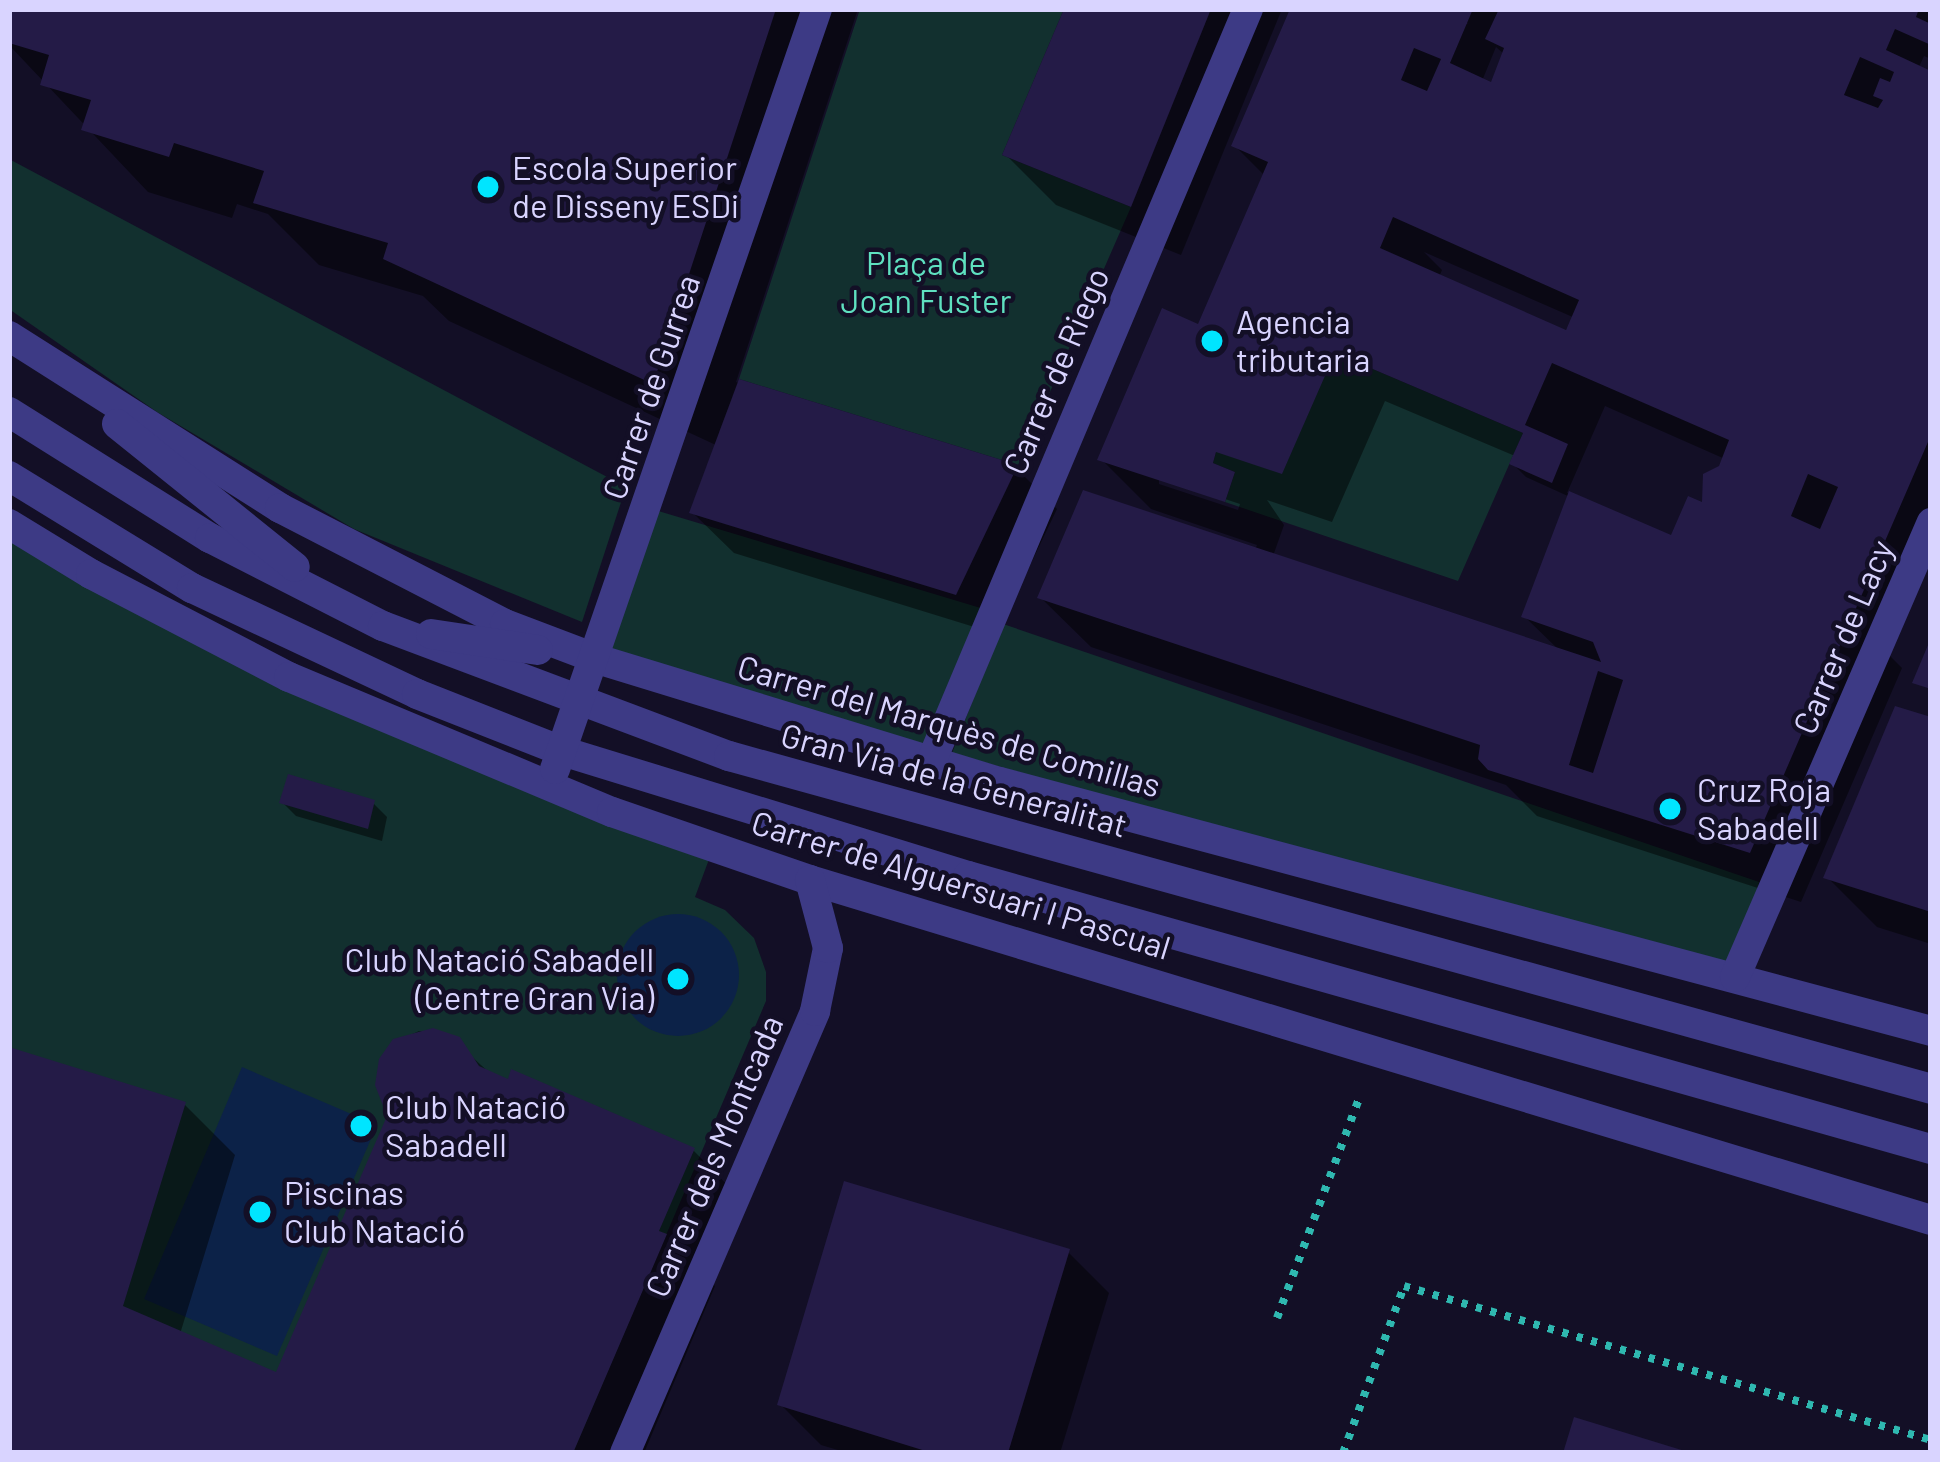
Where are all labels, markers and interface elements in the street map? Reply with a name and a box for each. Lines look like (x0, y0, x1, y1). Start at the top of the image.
place label: Escola Superior de Disseny ESDi (512, 148, 739, 226)
marker: Escola Superior de Disseny ESDi (475, 174, 501, 200)
park label: Plaça de Joan Fuster (840, 243, 1012, 321)
street label: Carrer de Riego (995, 262, 1117, 480)
street label: Carrer de Gurrea (594, 269, 708, 505)
place label: Agencia tributaria (1236, 302, 1370, 380)
marker: Agencia tributaria (1199, 328, 1225, 354)
street label: Carrer de Lacy (1784, 534, 1902, 740)
street label: Carrer del Marquès de Comillas (733, 647, 1165, 805)
street label: Gran Via de la Generalitat (777, 715, 1131, 845)
place label: Cruz Roja Sabadell (1697, 770, 1831, 848)
marker: Cruz Roja Sabadell (1654, 793, 1686, 825)
street label: Carrer de Alguersuari I Pascual (747, 802, 1175, 968)
place label: Club Natació Sabadell (Centre Gran Via) (345, 940, 654, 1018)
marker: Club Natació Sabadell (Centre Gran Via) (665, 966, 691, 992)
street label: Carrer dels Montcada (637, 1009, 791, 1303)
place label: Club Natació Sabadell (385, 1087, 566, 1165)
marker: Club Natació Sabadell (348, 1113, 374, 1139)
place label: Piscinas Club Natació (284, 1173, 465, 1251)
marker: Piscinas Club Natació (247, 1199, 273, 1225)

